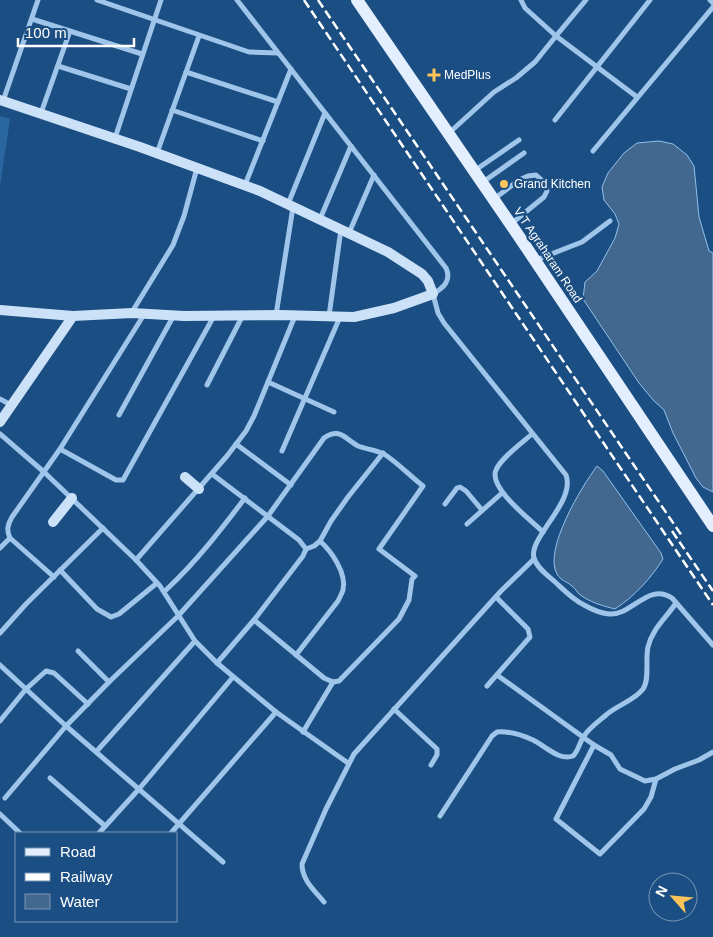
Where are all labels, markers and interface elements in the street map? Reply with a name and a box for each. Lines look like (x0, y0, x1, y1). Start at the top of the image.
scale bar (18, 15, 134, 47)
text: 100 m (25, 24, 67, 41)
place label: MedPlus (444, 68, 491, 82)
marker: MedPlus (428, 69, 440, 81)
place label: Grand Kitchen (514, 177, 591, 191)
marker: Grand Kitchen (498, 178, 510, 190)
street label: V T Agraharam Road (511, 205, 585, 305)
legend (15, 832, 178, 922)
text: Road (60, 843, 96, 860)
text: Railway (60, 868, 113, 885)
north arrow (648, 872, 698, 922)
text: N (652, 883, 671, 899)
text: Water (60, 893, 99, 910)

